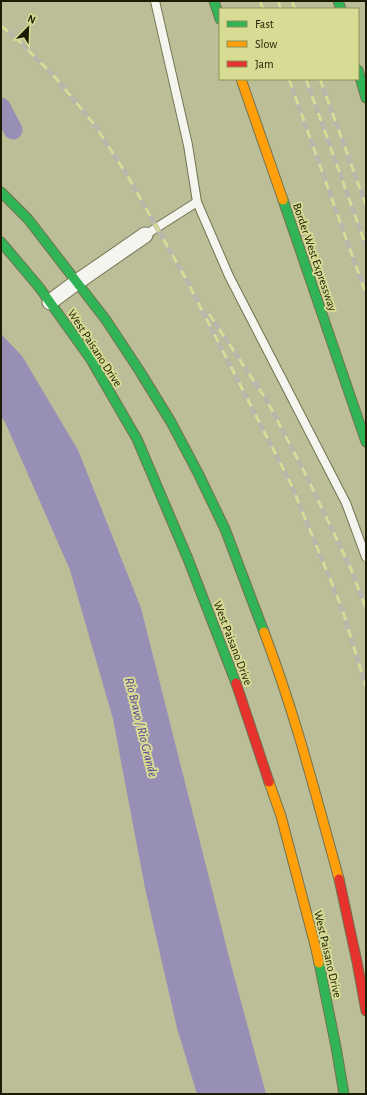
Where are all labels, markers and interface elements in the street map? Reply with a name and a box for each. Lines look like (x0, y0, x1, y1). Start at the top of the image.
north arrow (8, 8, 48, 48)
legend (219, 8, 359, 80)
text: N (26, 13, 37, 26)
text: Fast (255, 18, 274, 30)
text: Slow (255, 38, 277, 50)
text: Jam (255, 58, 274, 70)
street label: Border West Expressway (290, 202, 339, 313)
street label: West Paisano Drive (66, 307, 124, 389)
street label: West Paisano Drive (211, 599, 255, 687)
water label: Río Bravo / Rio Grande (122, 676, 159, 778)
street label: West Paisano Drive (312, 909, 344, 999)

